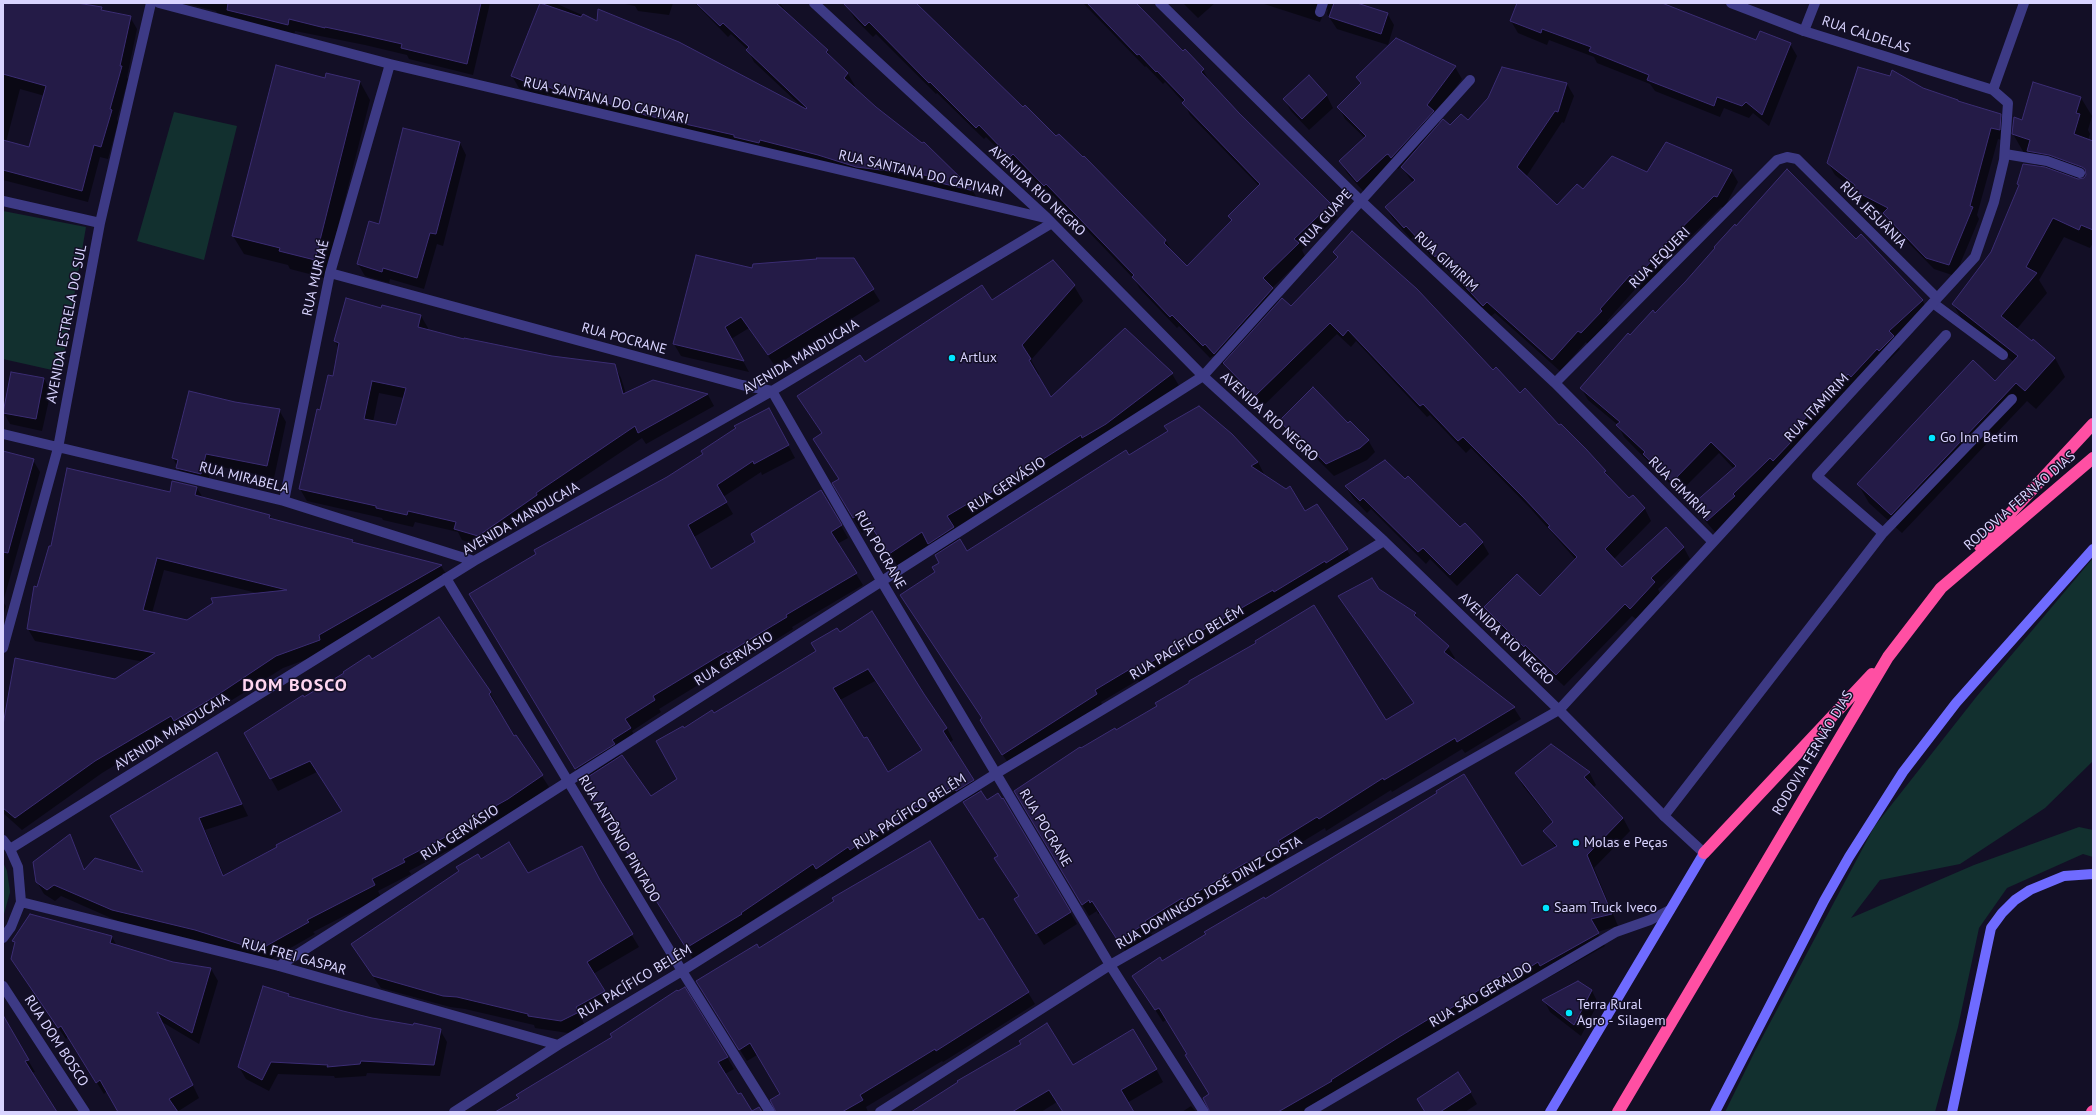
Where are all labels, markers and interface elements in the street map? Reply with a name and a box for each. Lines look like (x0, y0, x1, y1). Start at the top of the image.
street label: RUA CALDELAS (1820, 13, 1912, 57)
street label: RUA SANTANA DO CAPIVARI (522, 74, 690, 128)
street label: AVENIDA RIO NEGRO (985, 142, 1089, 240)
street label: RUA SANTANA DO CAPIVARI (837, 147, 1005, 201)
street label: RUA JESUÂNIA (1836, 178, 1910, 252)
street label: RUA GUAPE (1296, 186, 1356, 250)
street label: RUA JEQUERI (1626, 224, 1694, 292)
street label: RUA GIMIRIM (1411, 228, 1481, 296)
street label: RUA MURIAÉ (299, 238, 333, 318)
street label: AVENIDA ESTRELA DO SUL (43, 243, 91, 405)
street label: AVENIDA MANDUCAIA (740, 316, 862, 398)
street label: RUA POCRANE (580, 320, 668, 358)
place label: Artlux (960, 350, 997, 366)
marker: Artlux (947, 353, 957, 363)
street label: AVENIDA RIO NEGRO (1217, 369, 1321, 465)
street label: RUA ITAMIRIM (1781, 370, 1853, 446)
place label: Go Inn Betim (1940, 430, 2018, 446)
marker: Go Inn Betim (1927, 433, 1937, 443)
street label: RODOVIA FERNÃO DIAS (1961, 448, 2079, 554)
street label: RUA GERVÁSIO (965, 454, 1049, 516)
street label: RUA GIMIRIM (1645, 454, 1713, 522)
street label: RUA MIRABELA (197, 459, 291, 497)
street label: AVENIDA MANDUCAIA (460, 479, 582, 559)
street label: RUA POCRANE (851, 508, 909, 592)
street label: AVENIDA RIO NEGRO (1455, 589, 1557, 689)
street label: RUA PACÍFICO BELÉM (1127, 602, 1247, 684)
street label: RUA GERVÁSIO (692, 628, 776, 690)
district label: DOM BOSCO (242, 675, 348, 697)
street label: RODOVIA FERNÃO DIAS (1769, 688, 1857, 818)
street label: AVENIDA MANDUCAIA (111, 690, 233, 774)
street label: RUA PACÍFICO BELÉM (850, 770, 970, 854)
street label: RUA ANTÔNIO PINTADO (574, 772, 664, 906)
street label: RUA POCRANE (1015, 786, 1075, 870)
street label: RUA GERVÁSIO (418, 802, 502, 864)
street label: RUA DOMINGOS JOSÉ DINIZ COSTA (1113, 833, 1305, 953)
place label: Molas e Peças (1584, 835, 1668, 851)
marker: Molas e Peças (1571, 838, 1581, 848)
place label: Saam Truck Iveco (1554, 900, 1657, 916)
marker: Saam Truck Iveco (1541, 903, 1551, 913)
street label: RUA FREI GASPAR (240, 935, 348, 979)
street label: RUA PACÍFICO BELÉM (575, 941, 695, 1023)
street label: RUA SÃO GERALDO (1426, 959, 1536, 1031)
street label: RUA DOM BOSCO (20, 992, 92, 1090)
place label: Terra Rural Agro - Silagem (1577, 997, 1666, 1030)
marker: Terra Rural Agro - Silagem (1564, 1008, 1574, 1018)

